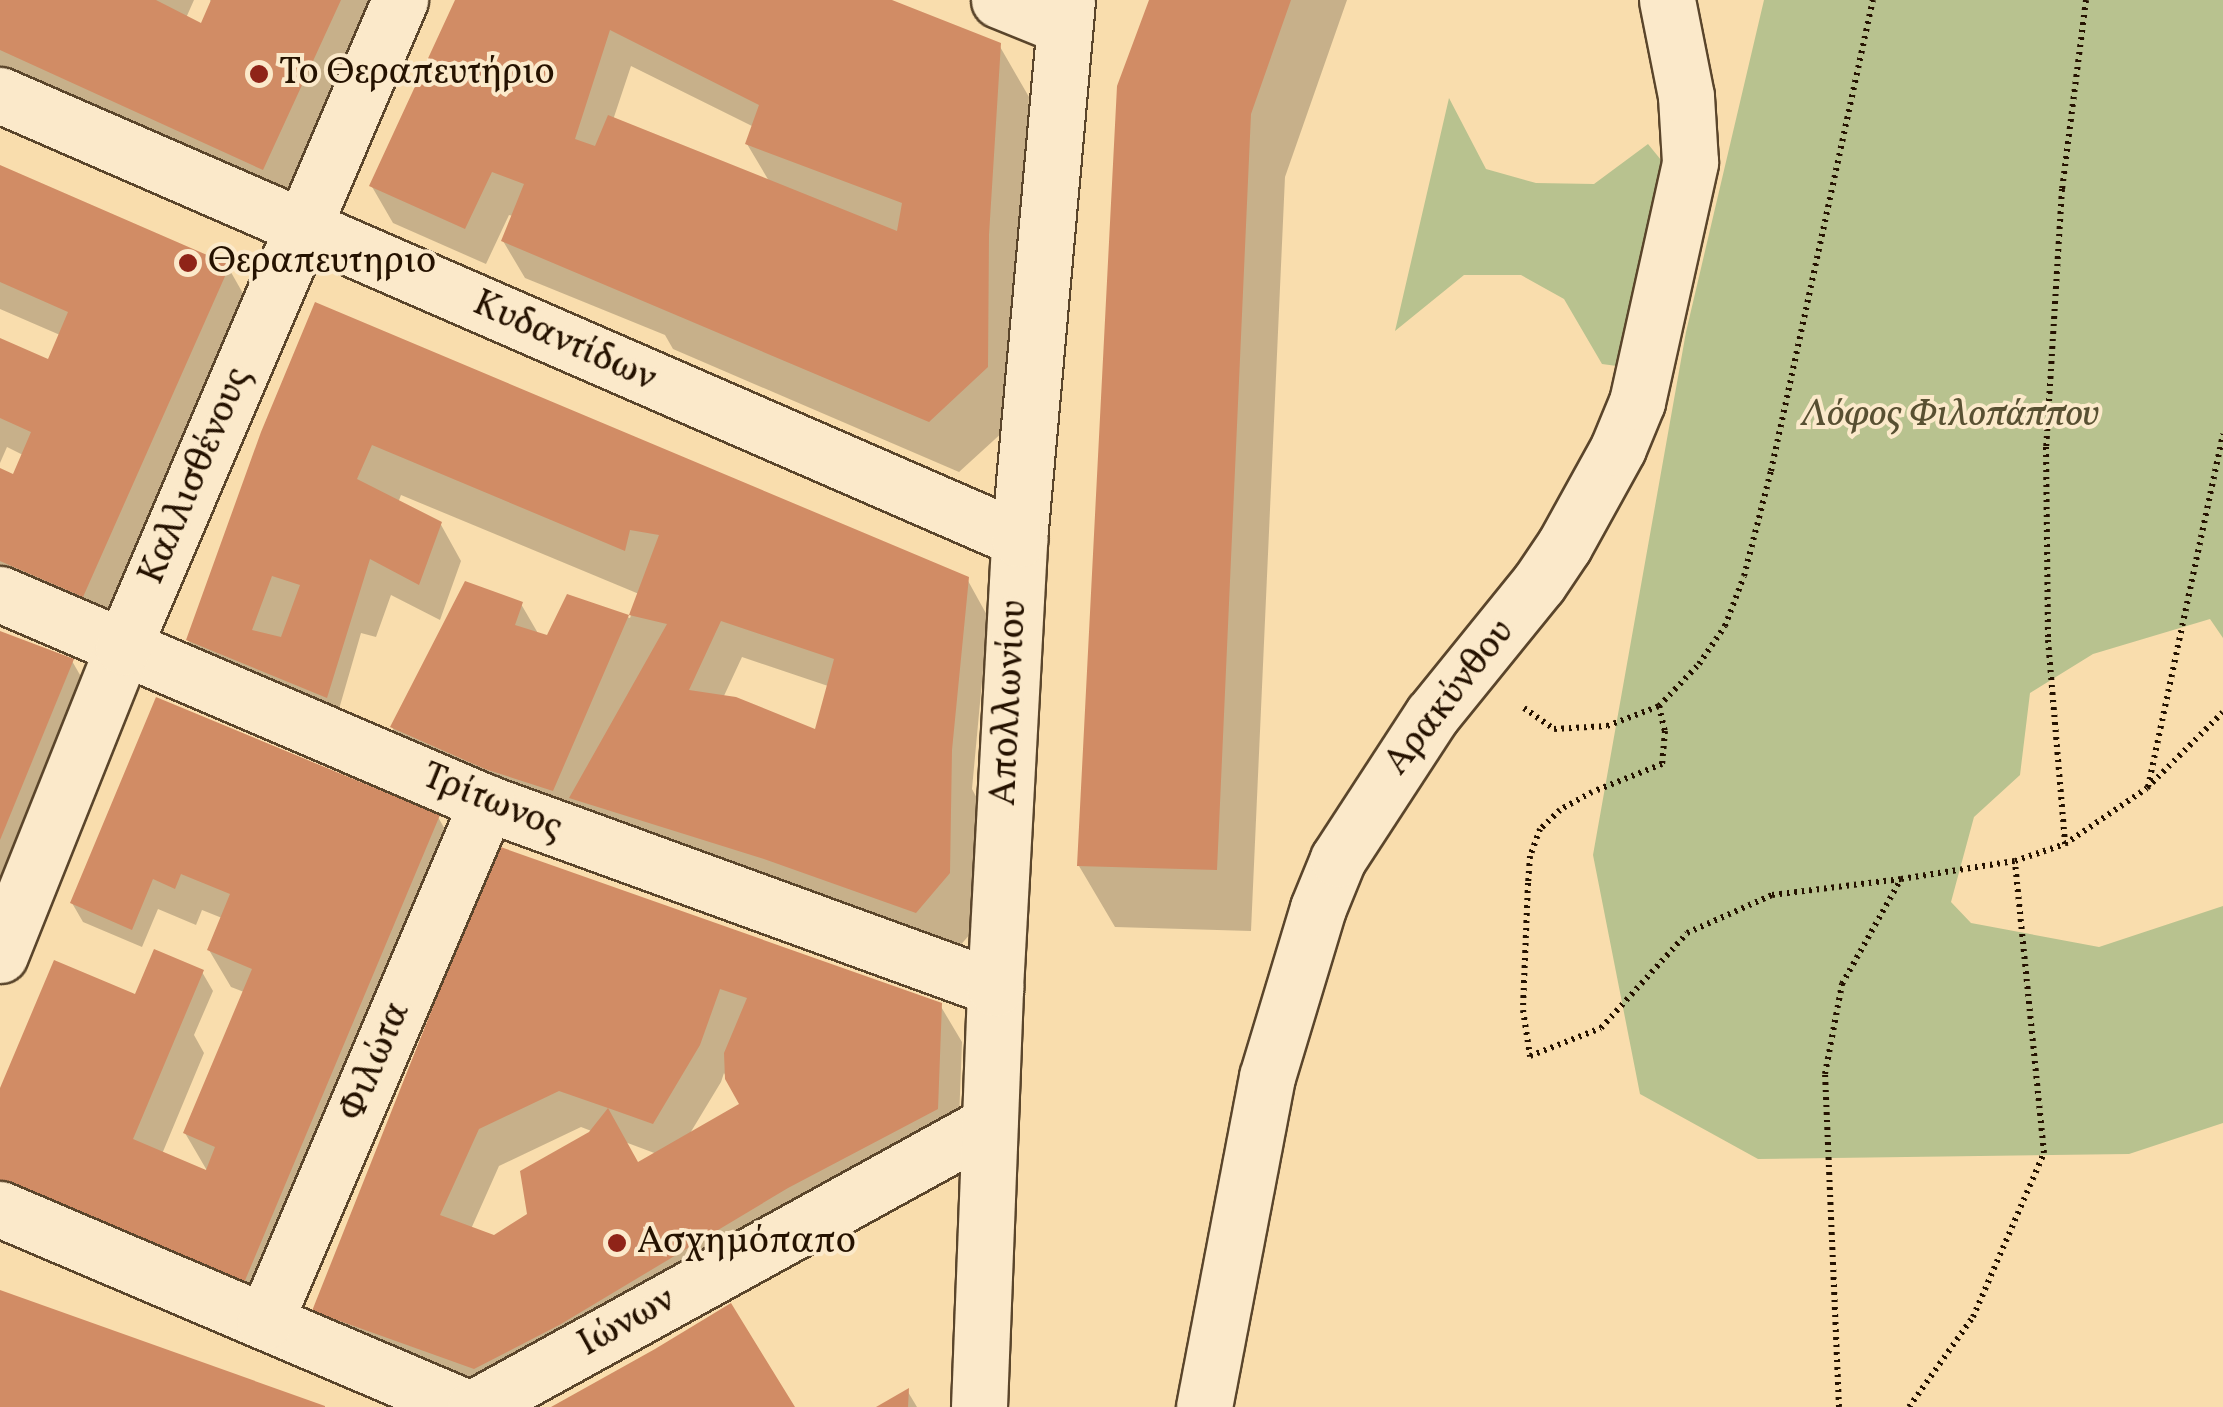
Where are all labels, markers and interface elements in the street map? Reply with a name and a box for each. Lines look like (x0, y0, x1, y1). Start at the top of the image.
place label: Το Θεραπευτήριο (279, 51, 555, 97)
marker: Το Θεραπευτήριο (248, 63, 270, 85)
place label: Θεραπευτηριο (208, 240, 436, 286)
marker: Θεραπευτηριο (177, 252, 199, 274)
street label: Κυδαντίδων (465, 281, 663, 403)
street label: Καλλισθένους (130, 361, 262, 591)
park label: Λόφος Φιλοπάππου (1801, 393, 2099, 439)
street label: Απολλωνίου (982, 599, 1038, 807)
street label: Αρακύνθου (1375, 611, 1525, 785)
street label: Τρίτωνος (415, 754, 569, 852)
street label: Φιλώτα (331, 996, 421, 1128)
place label: Ασχημόπαπο (637, 1220, 856, 1266)
marker: Ασχημόπαπο (606, 1232, 628, 1254)
street label: Ιώνων (571, 1278, 683, 1368)

